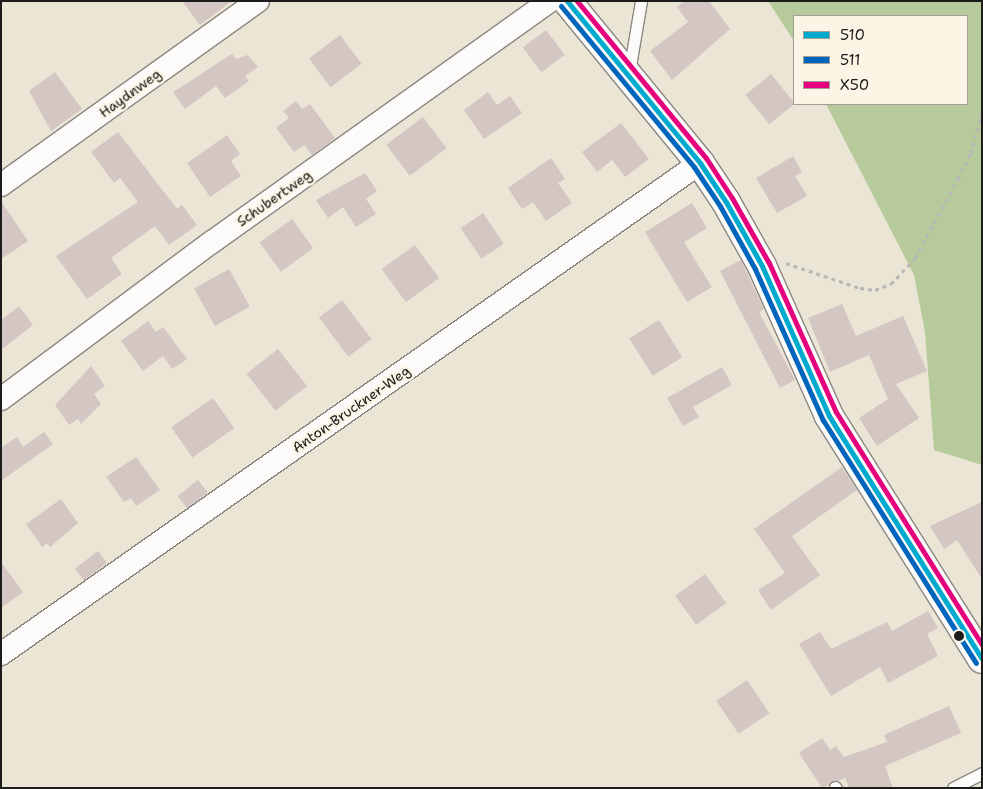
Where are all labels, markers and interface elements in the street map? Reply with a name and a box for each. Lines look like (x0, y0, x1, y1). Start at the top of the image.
legend (793, 15, 968, 105)
text: 510 (840, 25, 865, 45)
text: 511 (840, 50, 861, 70)
street label: Haydnweg (96, 65, 164, 121)
text: X50 (840, 75, 869, 95)
street label: Schubertweg (233, 166, 315, 230)
street label: Anton-Bruckner-Weg (289, 362, 413, 456)
unlabelled marker (954, 631, 964, 641)

